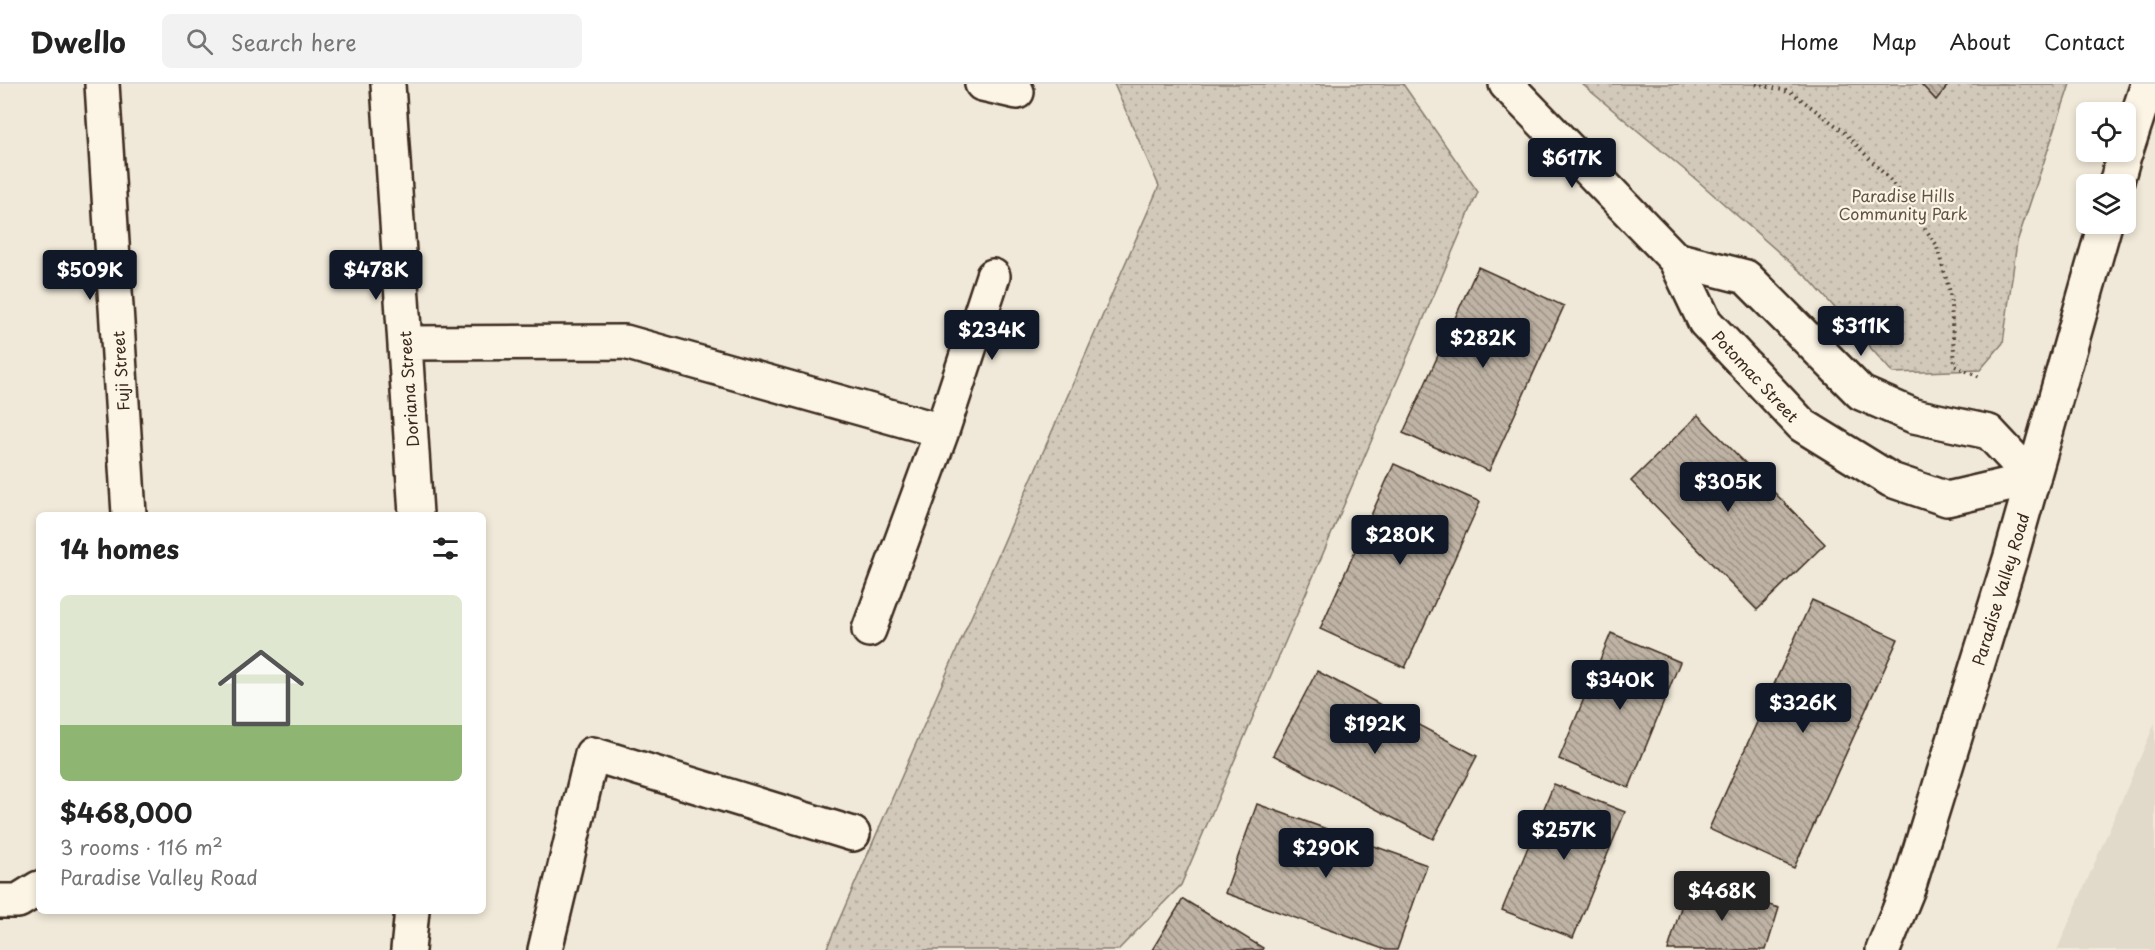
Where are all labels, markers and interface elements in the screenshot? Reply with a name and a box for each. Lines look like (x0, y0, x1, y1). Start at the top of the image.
search box (162, 14, 582, 68)
text: Dwello (30, 20, 126, 63)
icon: search (183, 25, 216, 58)
text: Search here (231, 25, 357, 58)
text: Home (1780, 25, 1839, 57)
text: Map (1872, 25, 1917, 57)
text: About (1950, 25, 2011, 57)
text: Contact (2044, 25, 2125, 57)
map controls (2076, 102, 2136, 234)
button: locate (2076, 102, 2136, 162)
pin: $617K (1530, 138, 1614, 189)
text: $617K (1542, 142, 1602, 172)
button: layers (2076, 174, 2136, 234)
park label: Paradise Hills Community Park (1839, 183, 1968, 225)
pin: $509K (48, 250, 132, 301)
pin: $478K (334, 250, 418, 301)
text: $509K (57, 254, 123, 284)
text: $478K (343, 254, 409, 284)
pin: $311K (1819, 306, 1903, 357)
pin: $234K (950, 310, 1034, 361)
text: $311K (1832, 310, 1890, 340)
text: $234K (958, 314, 1026, 344)
pin: $282K (1441, 318, 1525, 369)
text: $282K (1450, 322, 1516, 352)
street label: Potomac Street (1707, 325, 1805, 428)
street label: Fuji Street (105, 330, 135, 412)
street label: Doriana Street (392, 330, 424, 448)
pin: $305K (1686, 462, 1770, 513)
text: $305K (1694, 466, 1762, 496)
street label: Paradise Valley Road (1965, 510, 2035, 668)
pin: $280K (1358, 515, 1442, 566)
text: $280K (1365, 519, 1435, 549)
text: 14 homes (60, 529, 179, 568)
icon: filters (429, 532, 462, 565)
icon: home (207, 634, 315, 742)
pin: $340K (1578, 660, 1662, 711)
text: $340K (1586, 664, 1654, 694)
pin: $326K (1761, 683, 1845, 734)
text: $326K (1769, 687, 1837, 717)
pin: $192K (1333, 704, 1417, 755)
text: $192K (1344, 708, 1406, 738)
text: $468,000 (60, 793, 192, 832)
pin: $257K (1522, 810, 1606, 861)
text: $257K (1532, 814, 1596, 844)
pin: $290K (1284, 828, 1368, 879)
text: 3 rooms · 116 m² (60, 832, 223, 862)
text: $290K (1293, 832, 1359, 862)
text: Paradise Valley Road (60, 862, 258, 892)
pin: $468K (1680, 871, 1764, 922)
text: $468K (1688, 875, 1756, 905)

